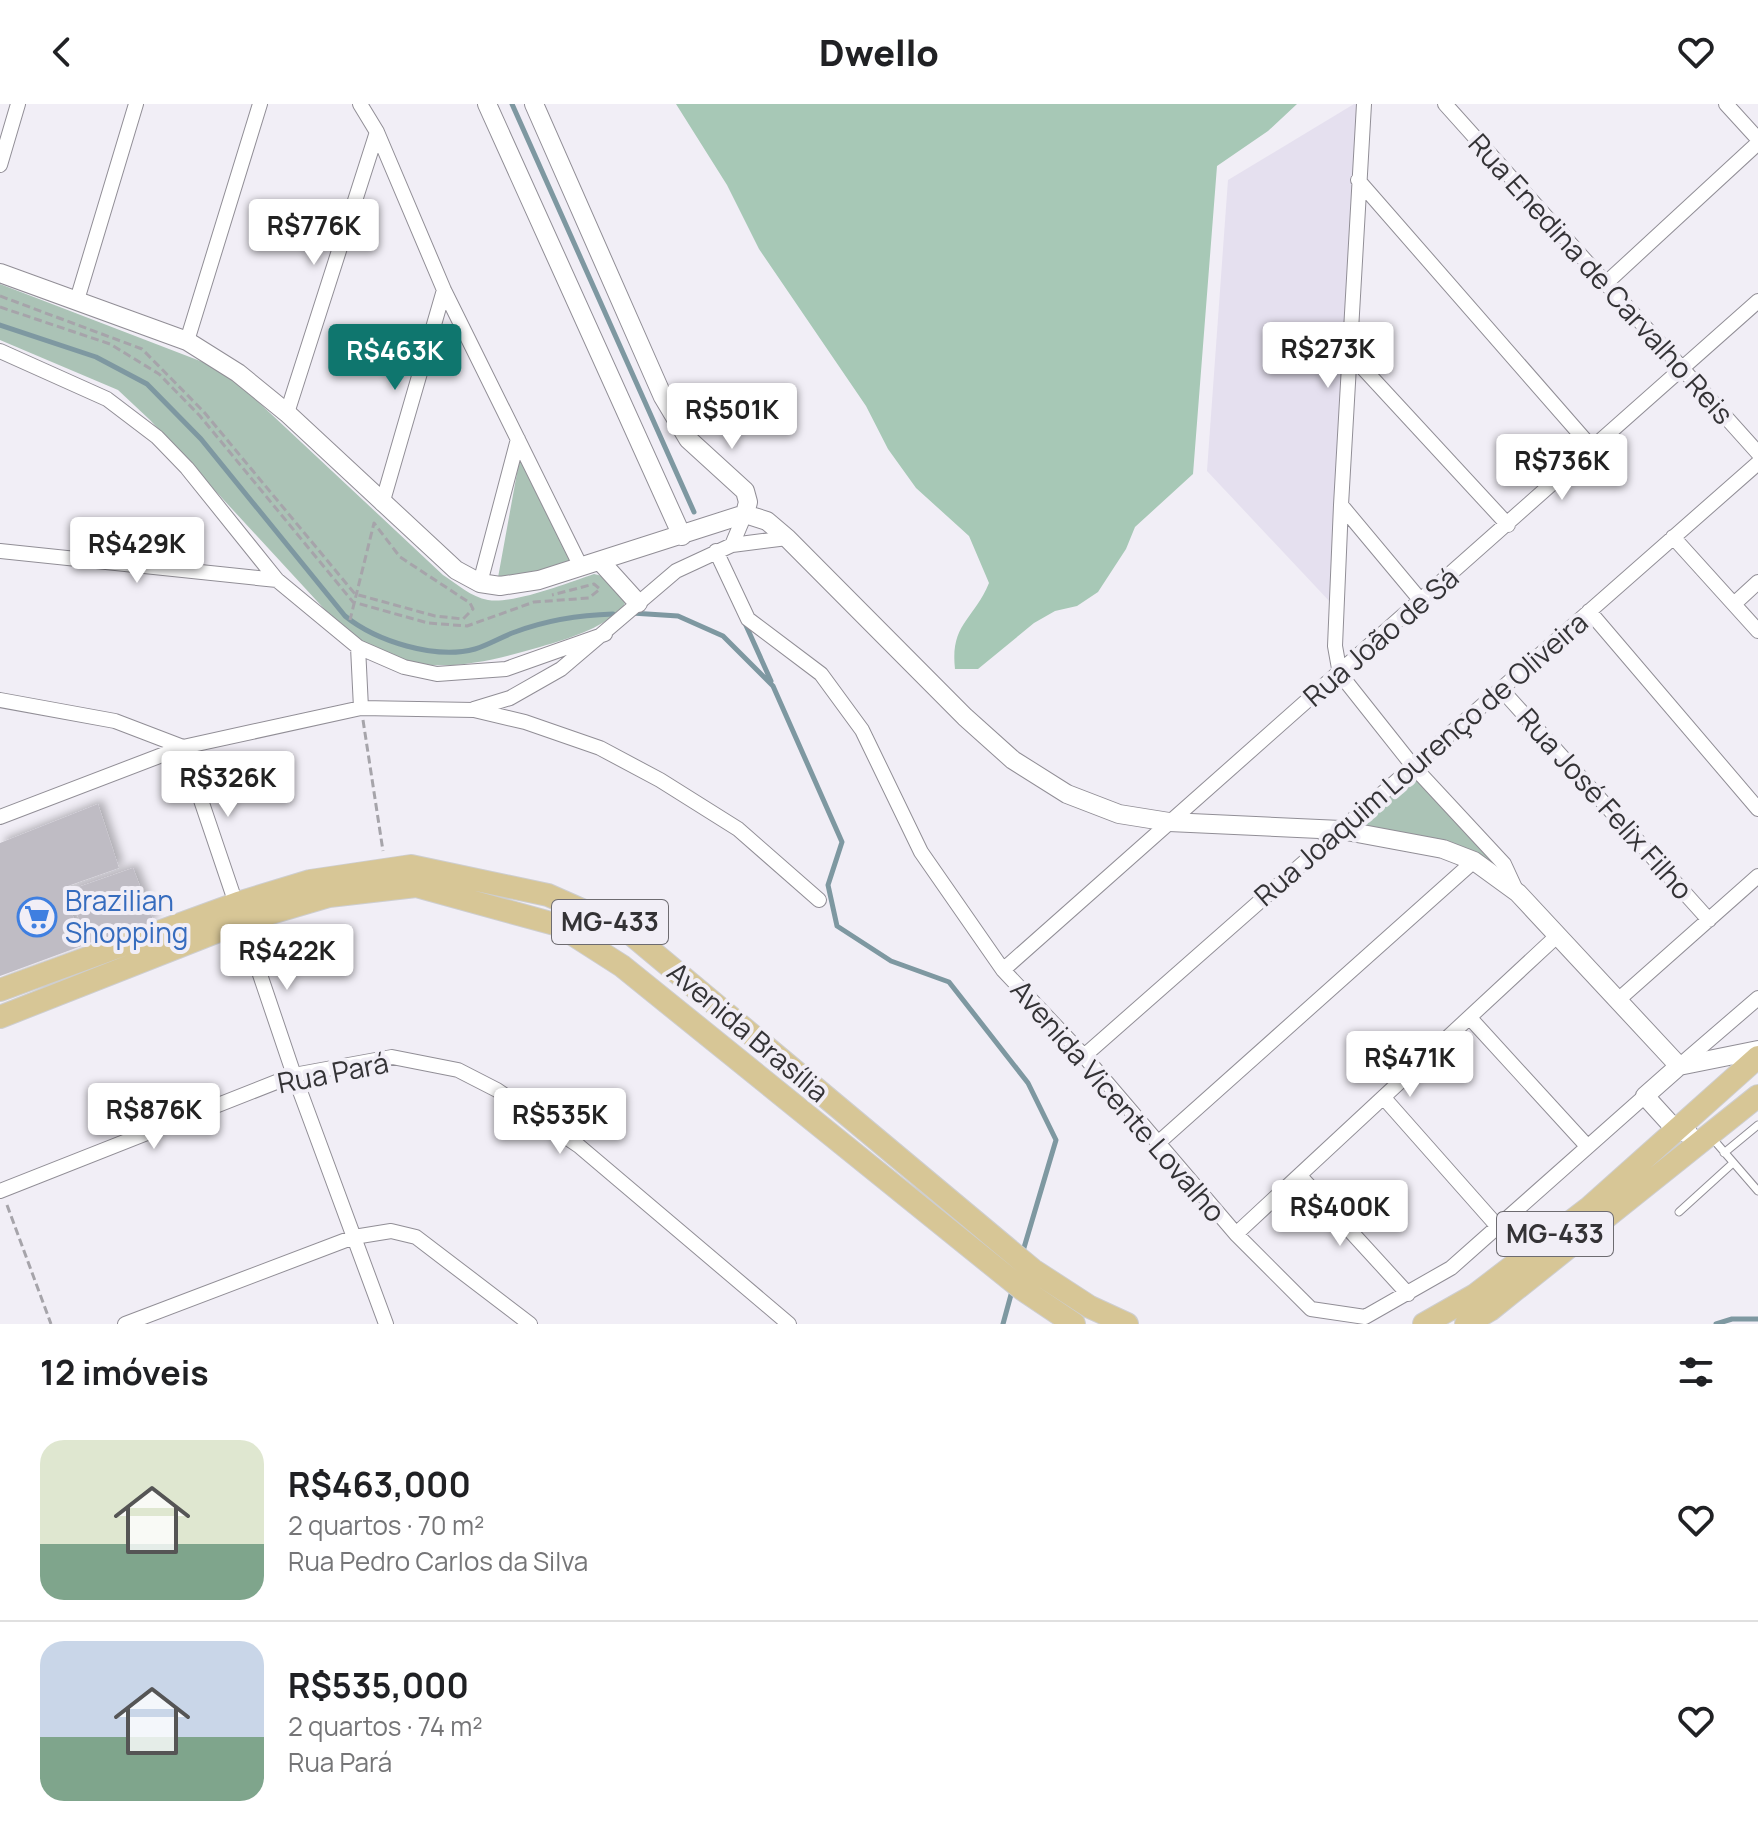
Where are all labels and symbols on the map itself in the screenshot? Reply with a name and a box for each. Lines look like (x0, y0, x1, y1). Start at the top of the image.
street label: Rua Enedina de Carvalho Reis (1461, 125, 1743, 432)
pin: R$776K (249, 199, 379, 267)
pin: R$273K (1263, 322, 1393, 390)
pin: R$463K (330, 324, 460, 392)
pin: R$501K (667, 383, 797, 451)
pin: R$736K (1497, 434, 1627, 502)
pin: R$429K (72, 517, 202, 585)
street label: Rua João de Sá (1295, 558, 1466, 714)
street label: Rua Joaquim Lourenço de Oliveira (1246, 603, 1595, 914)
street label: Rua José Felix Filho (1510, 699, 1702, 907)
pin: R$326K (163, 751, 293, 819)
place label: Brazilian Shopping (65, 881, 188, 951)
supermarket icon: Brazilian Shopping (16, 896, 58, 938)
road number: MG-433 (552, 900, 668, 944)
pin: R$422K (222, 924, 352, 992)
street label: Avenida Brasília (660, 953, 837, 1110)
street label: Avenida Vicente Lovalho (1003, 971, 1235, 1230)
pin: R$471K (1345, 1031, 1475, 1099)
street label: Rua Pará (274, 1043, 392, 1101)
pin: R$876K (89, 1083, 219, 1151)
pin: R$535K (495, 1088, 625, 1156)
pin: R$400K (1275, 1180, 1405, 1248)
road number: MG-433 (1497, 1212, 1613, 1256)

